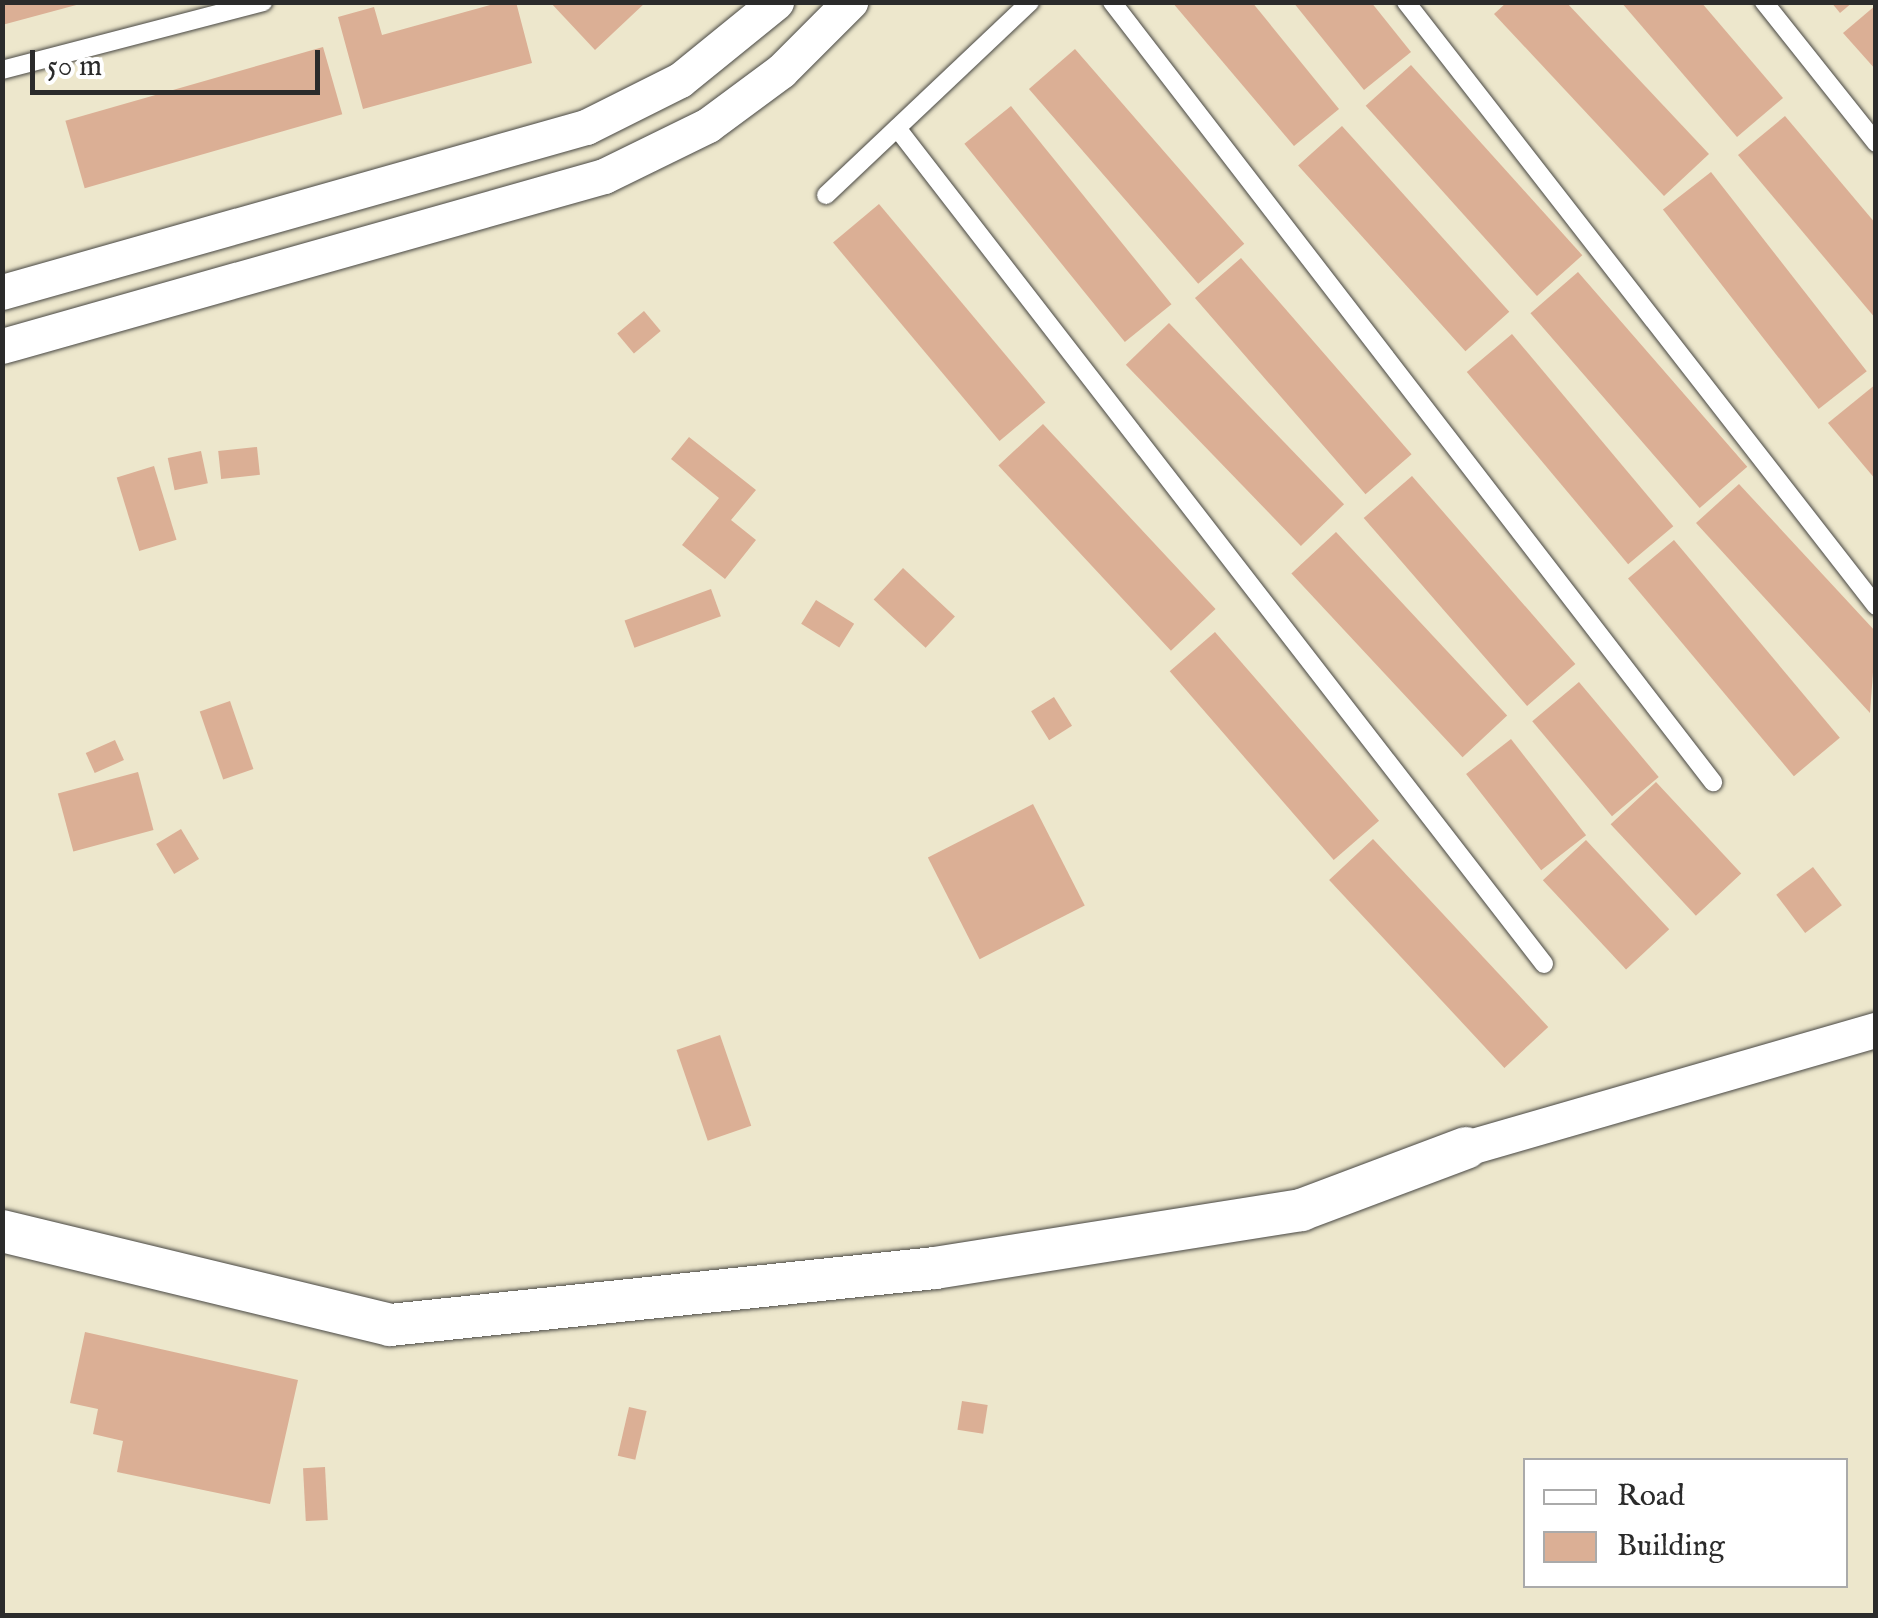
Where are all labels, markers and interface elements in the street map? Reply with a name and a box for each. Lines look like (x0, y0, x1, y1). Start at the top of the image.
scale bar (35, 30, 325, 92)
text: 50 m (47, 48, 102, 86)
legend (1523, 1458, 1848, 1588)
text: Road (1617, 1478, 1685, 1516)
text: Building (1617, 1528, 1725, 1566)

